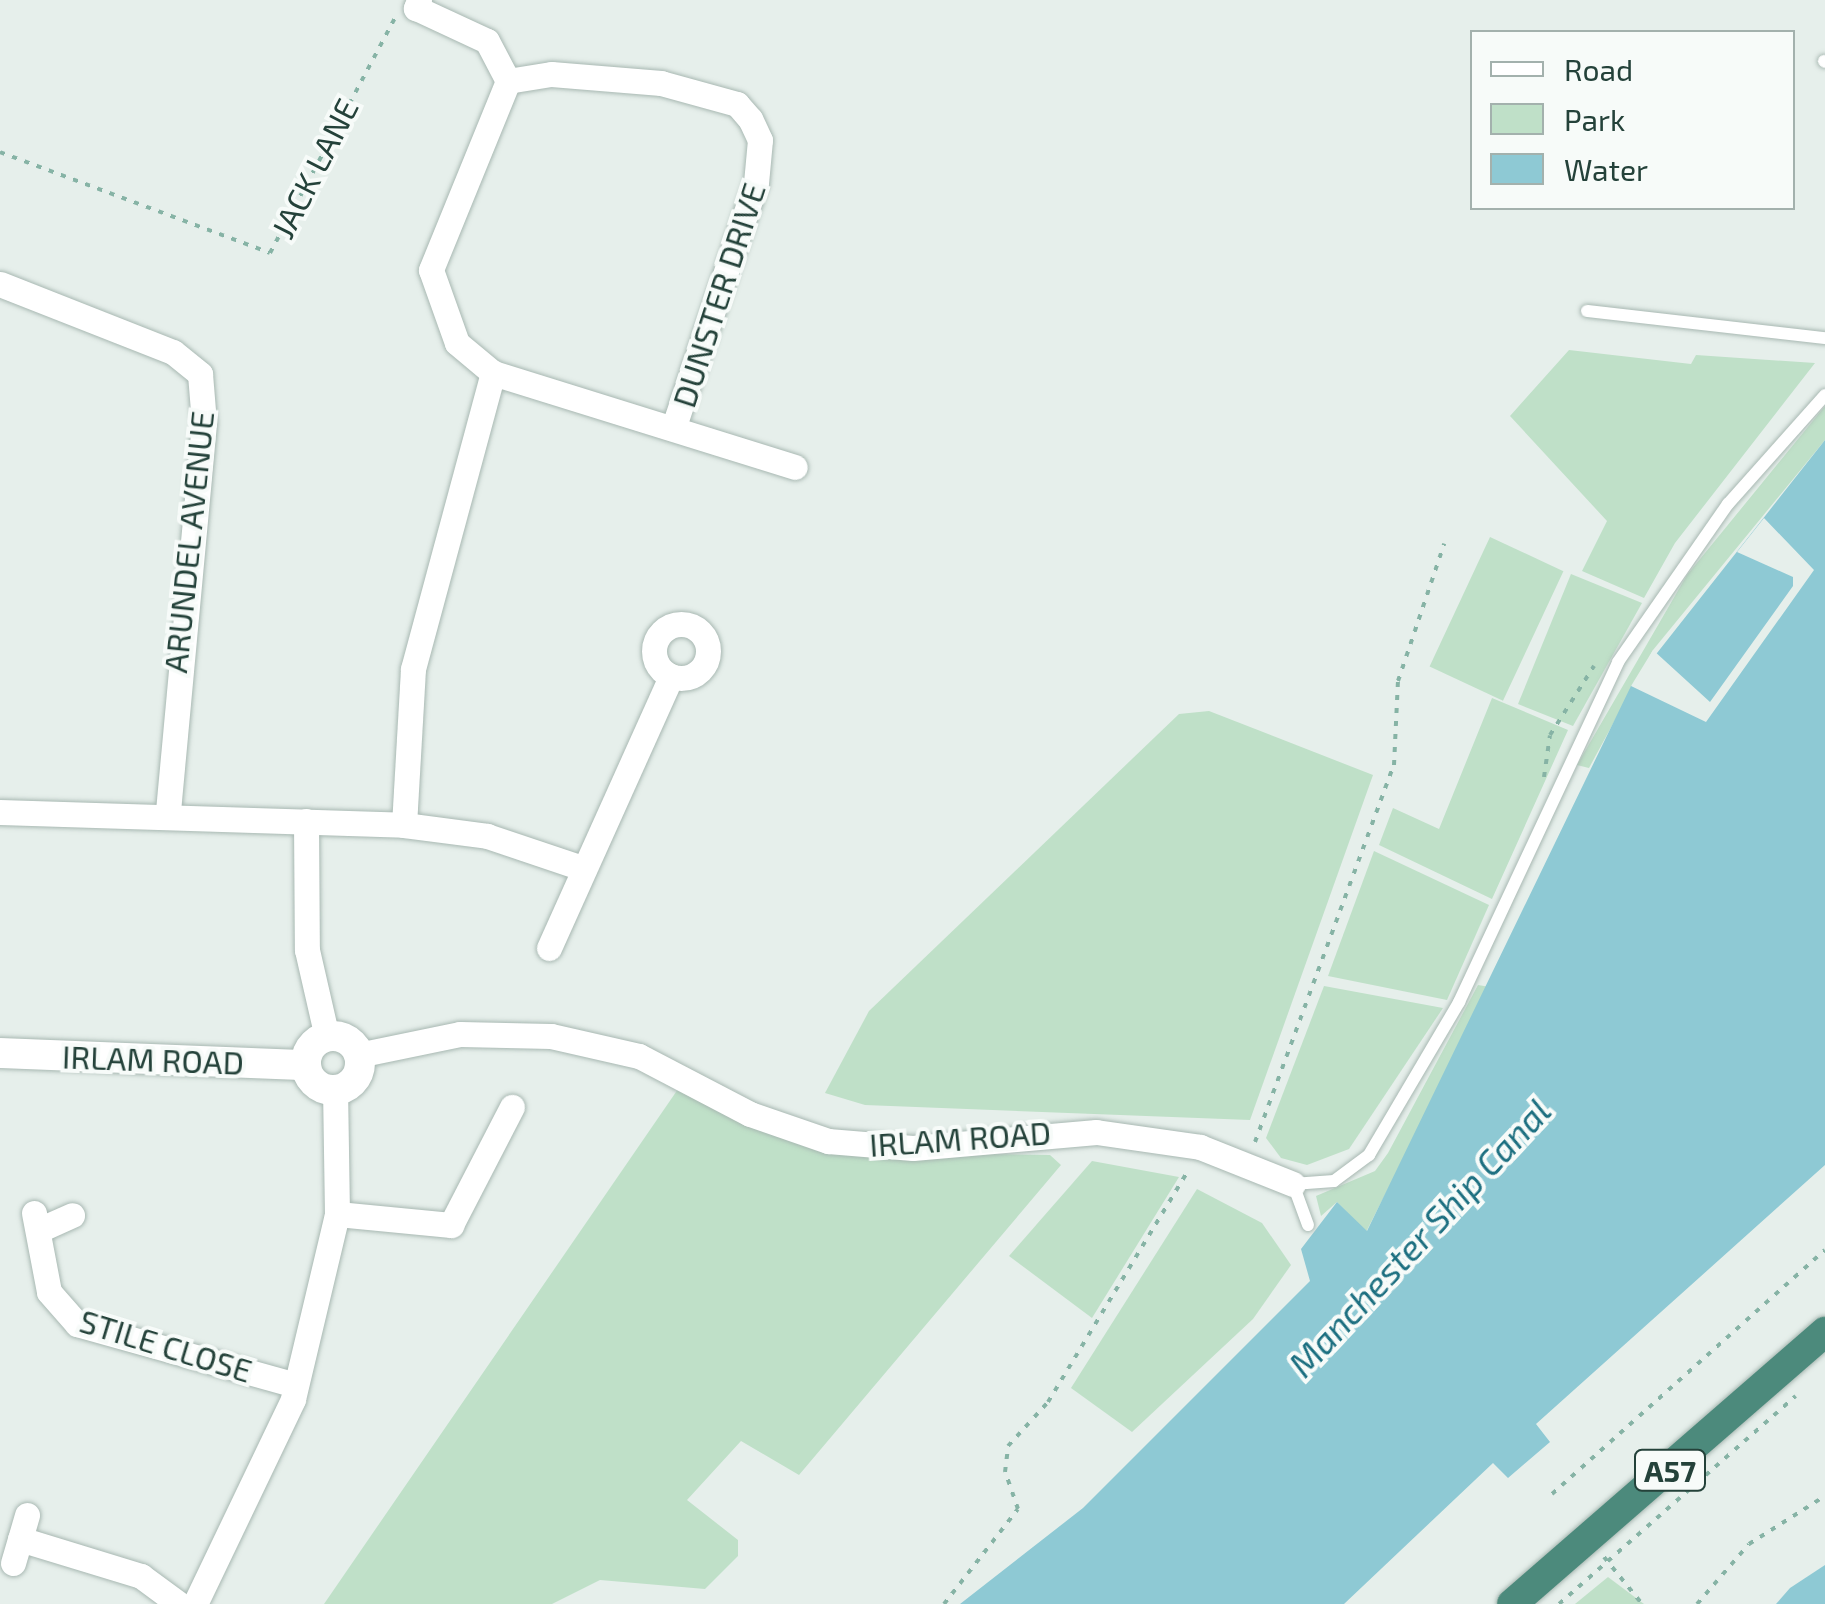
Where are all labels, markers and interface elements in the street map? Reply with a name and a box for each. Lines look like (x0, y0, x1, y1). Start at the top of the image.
legend (1470, 30, 1795, 210)
text: Road (1564, 51, 1633, 87)
street label: JACK LANE (262, 92, 366, 244)
text: Park (1564, 101, 1625, 137)
text: Water (1564, 151, 1648, 187)
street label: DUNSTER DRIVE (664, 178, 772, 412)
street label: ARUNDEL AVENUE (155, 409, 221, 675)
street label: IRLAM ROAD (61, 1037, 245, 1081)
water label: Manchester Ship Canal (1279, 1089, 1559, 1385)
street label: IRLAM ROAD (868, 1113, 1052, 1163)
street label: STILE CLOSE (75, 1301, 257, 1389)
road number: A57 (1632, 1445, 1708, 1495)

